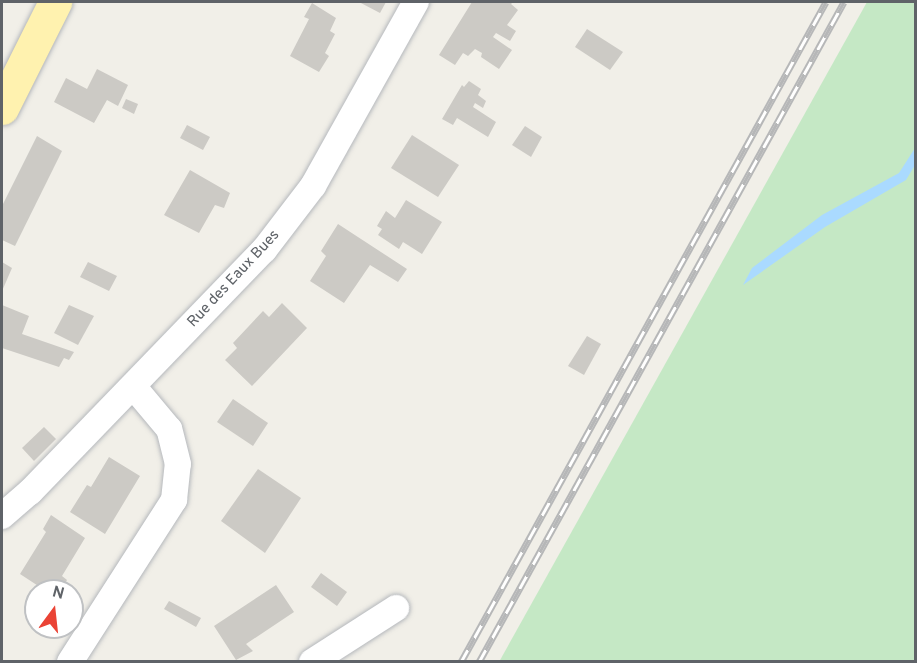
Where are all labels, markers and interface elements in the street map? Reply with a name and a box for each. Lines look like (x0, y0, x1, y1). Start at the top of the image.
street label: Rue des Eaux Bues (184, 227, 284, 331)
north arrow (24, 579, 84, 639)
text: N (50, 582, 66, 605)

